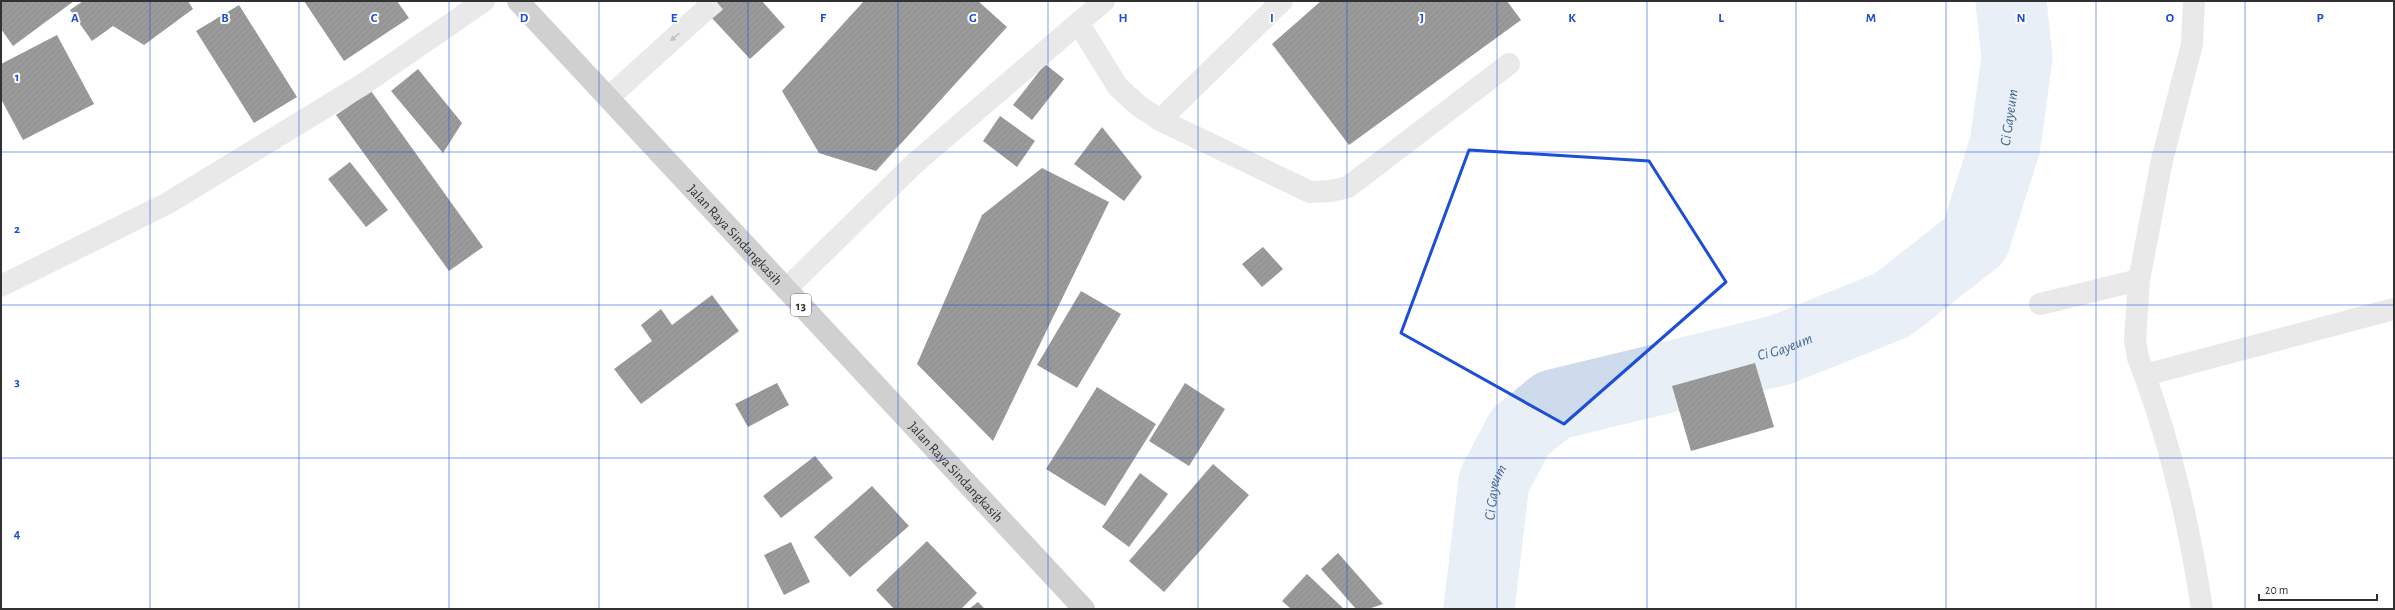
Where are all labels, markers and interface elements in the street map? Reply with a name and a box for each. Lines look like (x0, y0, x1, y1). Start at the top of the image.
text: A (71, 12, 79, 25)
text: B (221, 12, 229, 25)
text: C (371, 12, 378, 25)
text: D (520, 12, 529, 25)
text: E (671, 12, 678, 25)
text: F (820, 12, 827, 25)
text: G (969, 12, 977, 25)
text: H (1118, 12, 1128, 25)
text: I (1270, 12, 1274, 25)
text: J (1420, 12, 1424, 25)
text: K (1568, 12, 1576, 25)
text: L (1718, 12, 1724, 25)
text: M (1866, 12, 1876, 25)
text: N (2016, 12, 2026, 25)
text: O (2166, 12, 2175, 25)
text: P (2316, 12, 2324, 25)
one-way arrow (670, 33, 680, 42)
text: 1 (15, 71, 19, 84)
water label: Ci Gayeum (1998, 88, 2021, 147)
street label: Jalan Raya Sindangkasih (685, 182, 785, 288)
text: 2 (14, 223, 20, 236)
road number: 13 (791, 294, 811, 316)
water label: Ci Gayeum (1756, 331, 1815, 363)
text: 3 (14, 376, 20, 389)
street label: Jalan Raya Sindangkasih (905, 419, 1005, 525)
water label: Ci Gayeum (1482, 462, 1509, 521)
text: 4 (14, 528, 21, 541)
scale bar (2259, 576, 2377, 602)
text: 20 m (2265, 584, 2288, 596)

